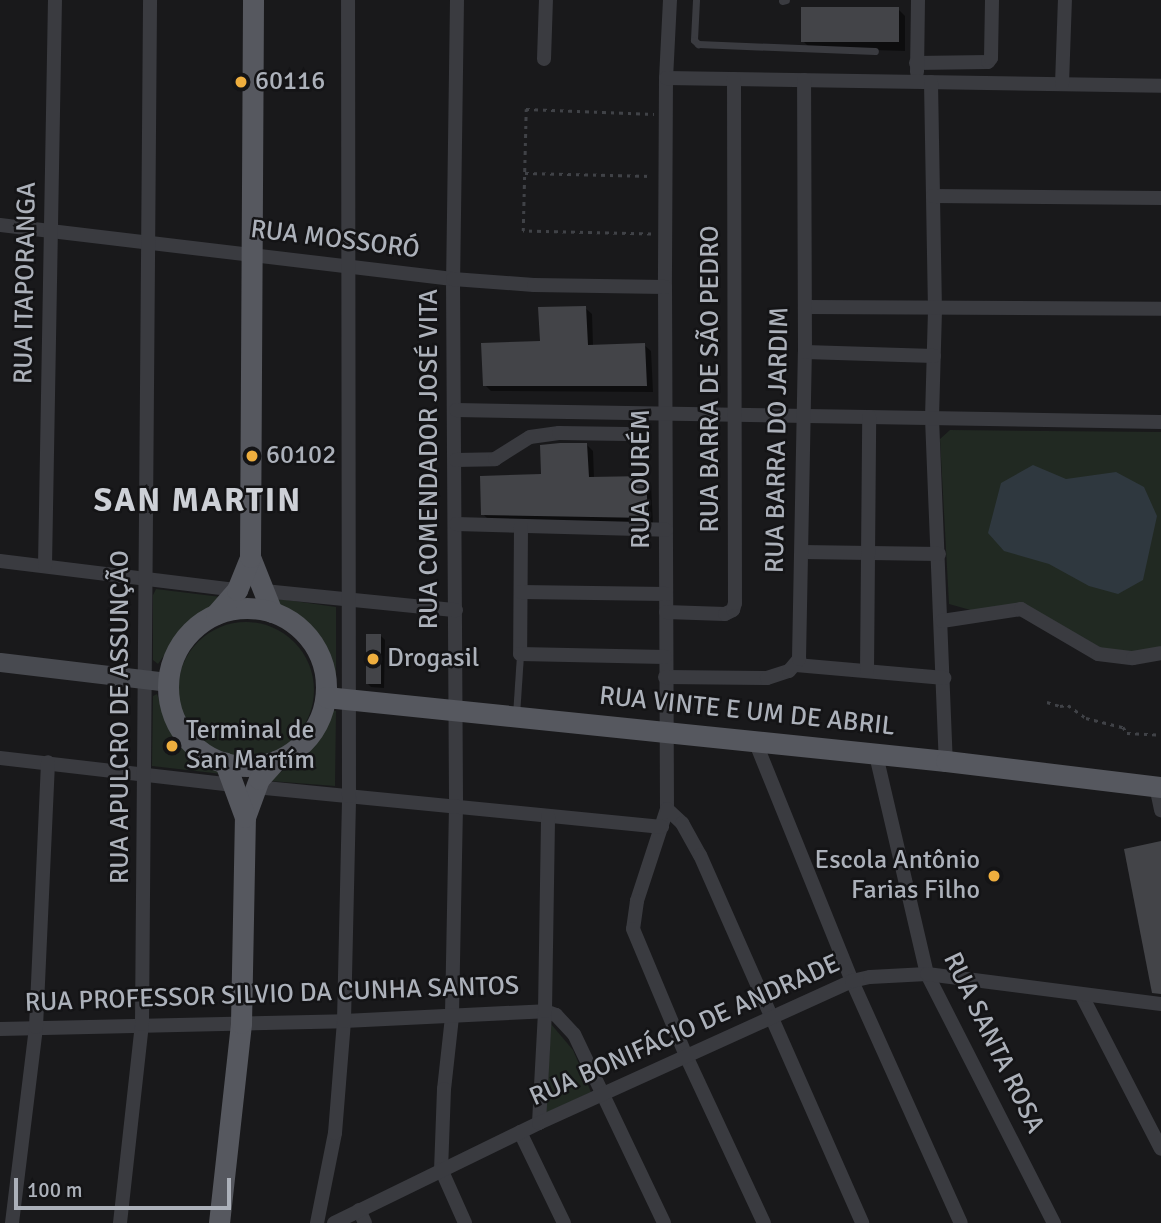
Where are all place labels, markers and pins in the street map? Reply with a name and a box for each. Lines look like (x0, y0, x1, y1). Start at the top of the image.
place label: 60116 (255, 66, 325, 98)
marker: 60116 (233, 74, 249, 90)
place label: 60102 (266, 440, 336, 472)
marker: 60102 (244, 448, 260, 464)
place label: Drogasil (387, 643, 479, 675)
marker: Drogasil (365, 651, 381, 667)
place label: Terminal de San Martím (186, 715, 315, 776)
marker: Terminal de San Martím (164, 738, 180, 754)
place label: Escola Antônio Farias Filho (814, 845, 980, 906)
marker: Escola Antônio Farias Filho (986, 868, 1002, 884)

